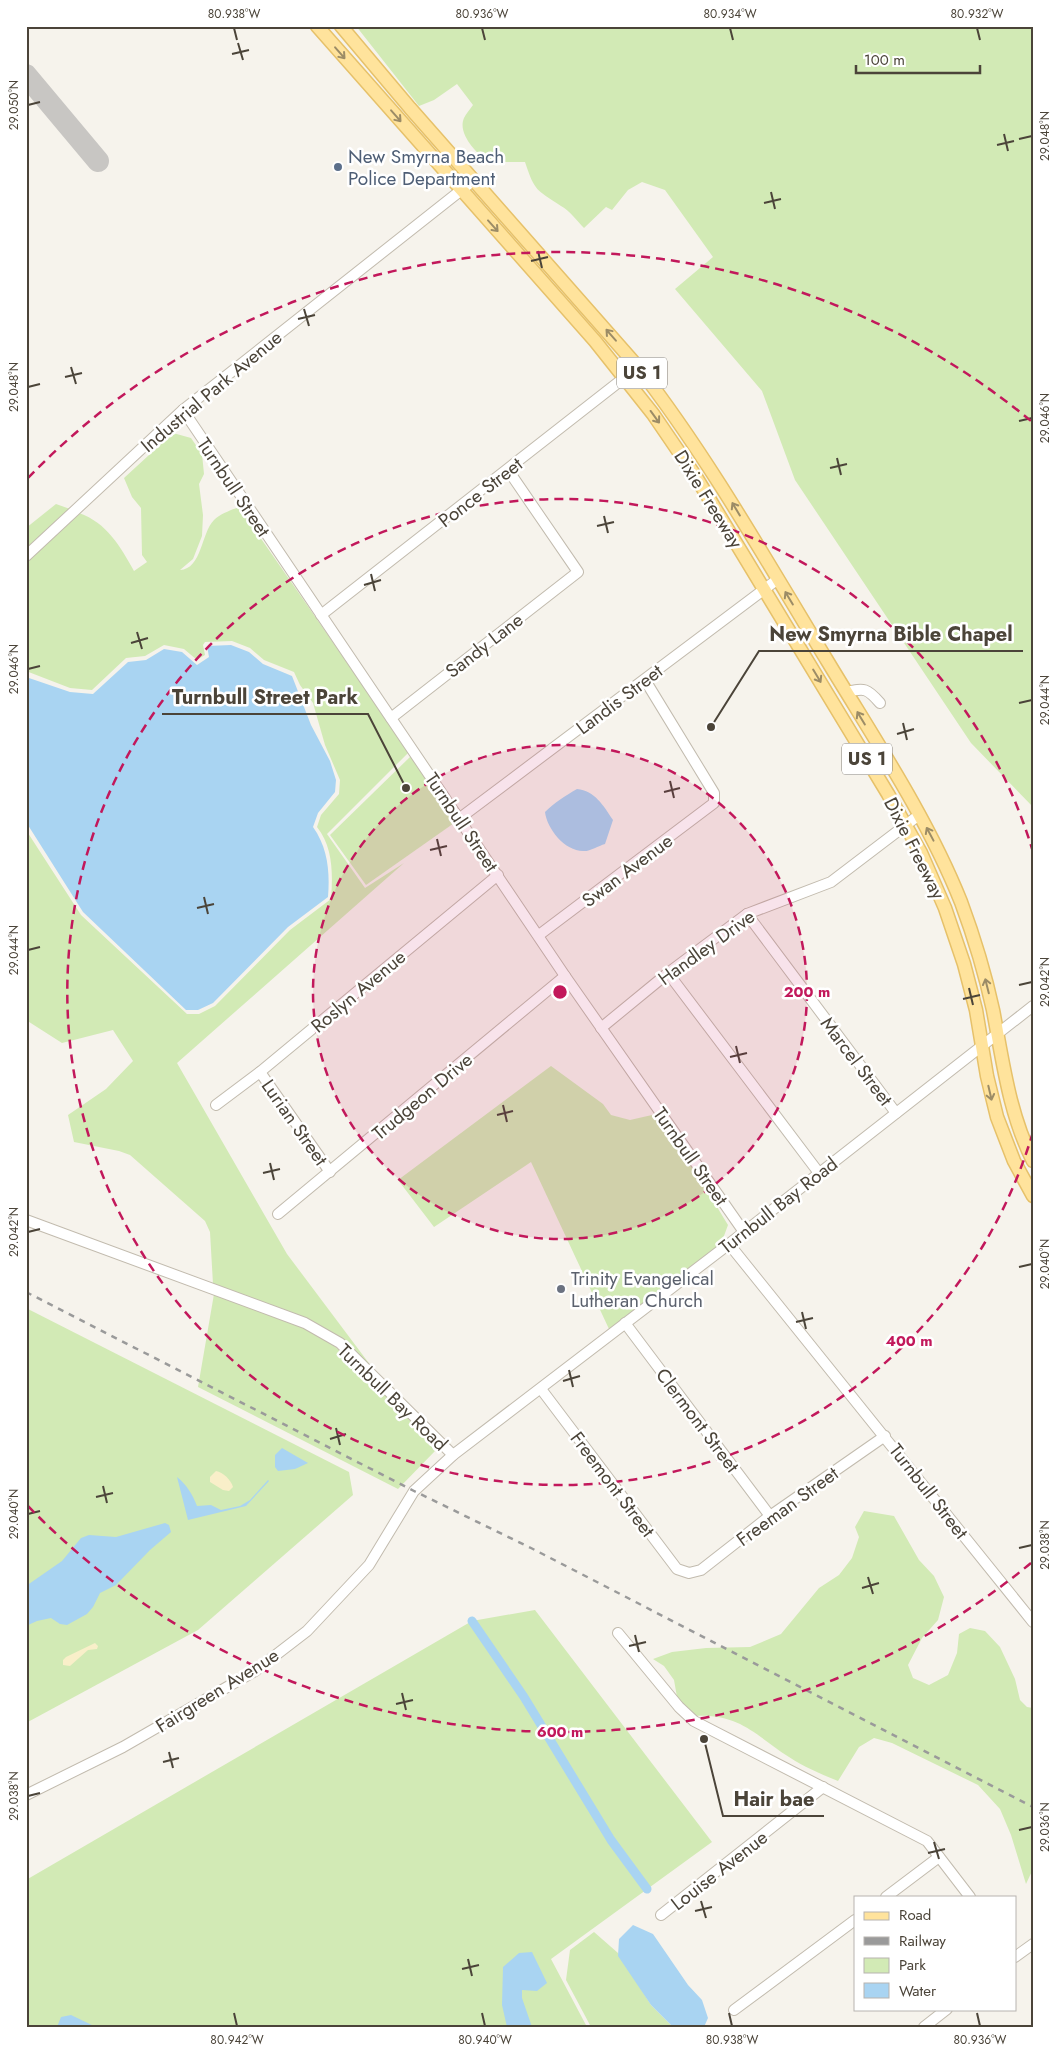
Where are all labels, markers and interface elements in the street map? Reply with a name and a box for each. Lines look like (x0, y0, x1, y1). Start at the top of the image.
text: 80.938°W (208, 5, 260, 23)
text: 80.936°W (456, 5, 509, 23)
text: 80.934°W (703, 5, 757, 23)
text: 80.932°W (951, 5, 1004, 23)
scale bar (856, 42, 980, 74)
one-way arrow (335, 46, 346, 59)
text: 100 m (864, 49, 905, 71)
text: 29.050°N (5, 80, 23, 130)
one-way arrow (390, 109, 401, 122)
text: 29.048°N (1036, 111, 1054, 161)
place label: New Smyrna Beach Police Department (348, 143, 504, 192)
marker: New Smyrna Beach Police Department (332, 161, 344, 173)
one-way arrow (487, 220, 499, 233)
street label: Industrial Park Avenue (135, 324, 288, 459)
one-way arrow (605, 328, 616, 341)
road number: US 1 (617, 358, 667, 388)
text: 29.048°N (5, 362, 23, 412)
text: 29.046°N (1036, 393, 1054, 443)
one-way arrow (650, 410, 660, 424)
street label: Turnbull Street (190, 432, 277, 543)
street label: Dixie Freeway (668, 445, 750, 554)
street label: Ponce Street (433, 451, 528, 534)
one-way arrow (730, 503, 740, 517)
one-way arrow (783, 591, 793, 605)
street label: Sandy Lane (440, 606, 529, 684)
callout: New Smyrna Bible Chapel (759, 616, 1023, 651)
text: New Smyrna Bible Chapel (769, 620, 1013, 649)
text: 29.046°N (5, 644, 23, 694)
street label: Landis Street (570, 658, 669, 741)
one-way arrow (812, 668, 822, 682)
text: 29.044°N (1036, 675, 1054, 725)
callout: Turnbull Street Park (162, 679, 368, 714)
text: Turnbull Street Park (172, 683, 358, 712)
one-way arrow (856, 711, 866, 725)
road number: US 1 (842, 744, 892, 774)
street label: Turnbull Street (418, 767, 505, 878)
street label: Dixie Freeway (877, 793, 952, 904)
street label: Swan Avenue (576, 827, 678, 913)
one-way arrow (925, 827, 934, 842)
street label: Handley Drive (652, 903, 760, 992)
text: 29.044°N (5, 925, 23, 975)
street label: Roslyn Avenue (305, 944, 412, 1039)
text: 29.042°N (1036, 957, 1054, 1007)
one-way arrow (982, 978, 991, 994)
text: 200 m (784, 981, 830, 1003)
centre of rings (551, 983, 569, 1001)
street label: Marcel Street (814, 1011, 899, 1112)
street label: Trudgeon Drive (366, 1046, 478, 1146)
street label: Lurian Street (255, 1074, 335, 1171)
one-way arrow (986, 1085, 995, 1101)
street label: Turnbull Street (647, 1102, 735, 1211)
street label: Turnbull Bay Road (713, 1151, 843, 1260)
text: 29.042°N (5, 1207, 23, 1257)
text: 29.040°N (1036, 1239, 1054, 1289)
place label: Trinity Evangelical Lutheran Church (571, 1265, 714, 1314)
marker: Trinity Evangelical Lutheran Church (555, 1283, 567, 1295)
text: 400 m (885, 1330, 933, 1352)
street label: Turnbull Bay Road (332, 1338, 454, 1457)
street label: Clermont Street (649, 1362, 746, 1478)
street label: Freemont Street (564, 1426, 661, 1543)
street label: Turnbull Street (883, 1438, 975, 1545)
street label: Freeman Street (731, 1460, 844, 1553)
text: 29.040°N (5, 1489, 23, 1539)
text: 29.038°N (1036, 1520, 1054, 1570)
street label: Fairgreen Avenue (150, 1642, 284, 1739)
text: 600 m (537, 1721, 583, 1743)
text: 29.038°N (5, 1771, 23, 1821)
callout: Hair bae (723, 1781, 824, 1816)
text: Hair bae (734, 1785, 814, 1814)
text: 29.036°N (1036, 1802, 1054, 1852)
street label: Louise Avenue (665, 1824, 774, 1917)
legend (854, 1896, 1016, 2010)
text: Road (899, 1904, 931, 1926)
text: Railway (899, 1930, 946, 1952)
text: Park (899, 1954, 926, 1976)
text: Water (899, 1980, 937, 2002)
text: 80.942°W (210, 2031, 264, 2049)
text: 80.940°W (458, 2031, 512, 2049)
text: 80.938°W (706, 2031, 758, 2049)
text: 80.936°W (954, 2031, 1007, 2049)

